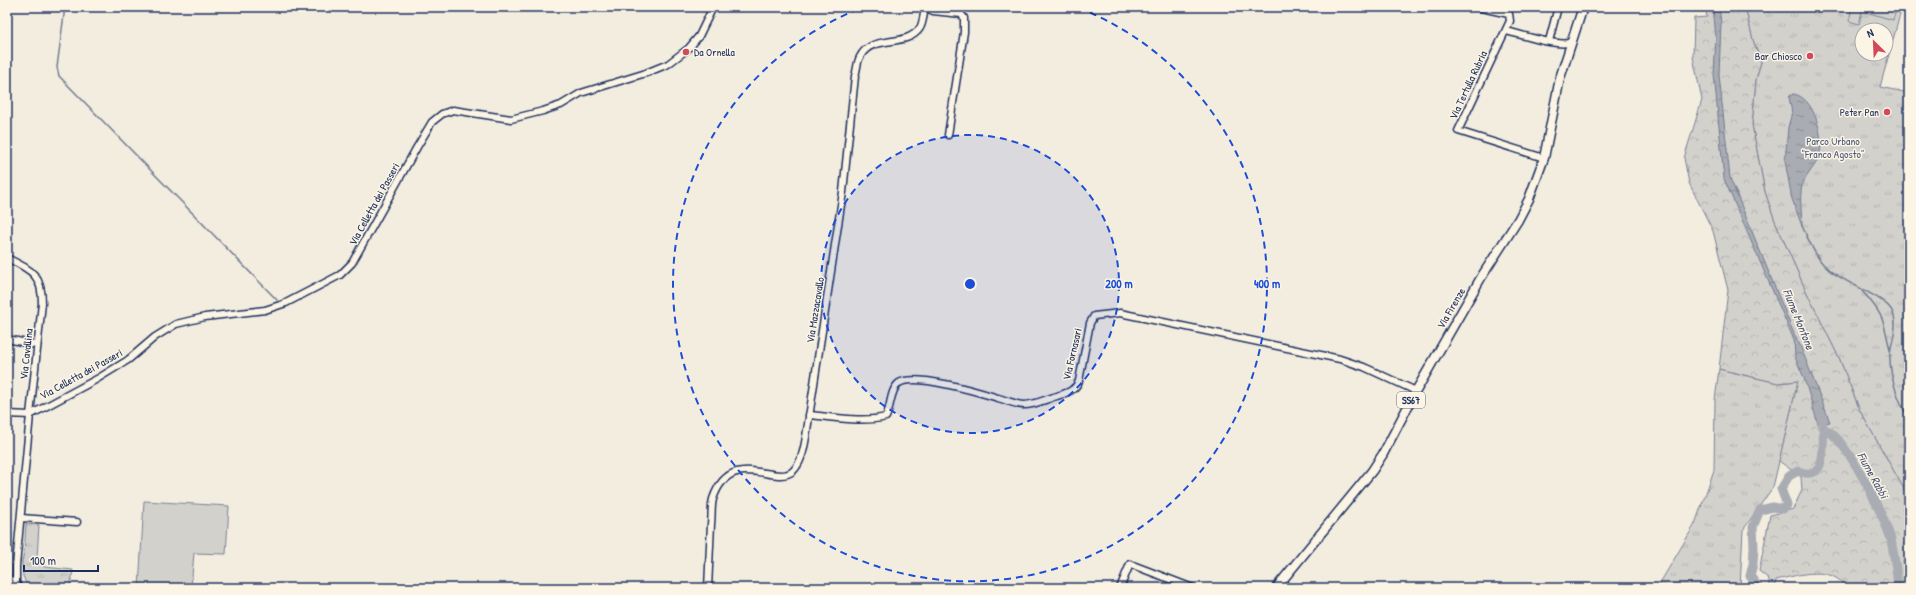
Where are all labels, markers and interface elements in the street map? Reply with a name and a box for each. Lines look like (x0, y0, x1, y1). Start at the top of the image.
north arrow (1854, 22, 1894, 62)
text: N (1864, 25, 1876, 40)
place label: Da Ornella (694, 45, 736, 59)
marker: Da Ornella (681, 47, 691, 57)
street label: Via Tertulla Rubria (1446, 48, 1490, 121)
place label: Bar Chiosco (1755, 49, 1803, 63)
marker: Bar Chiosco (1805, 51, 1815, 61)
place label: Peter Pan (1840, 105, 1879, 119)
marker: Peter Pan (1882, 107, 1892, 117)
park label: Parco Urbano "Franco Agosto" (1802, 134, 1864, 161)
street label: Via Celletta dei Passeri (346, 160, 402, 248)
street label: Via Mazzacavallo (803, 275, 827, 344)
text: 200 m (1105, 275, 1133, 292)
text: 400 m (1254, 275, 1280, 292)
centre of rings (963, 277, 977, 291)
street label: Via Firenze (1434, 285, 1469, 331)
water label: Fiume Montone (1779, 286, 1819, 353)
street label: Via Cavallina (16, 327, 36, 380)
street label: Via Fornasari (1059, 327, 1085, 381)
street label: Via Celletta dei Passeri (37, 346, 125, 402)
road number: SS67 (1397, 392, 1425, 408)
water label: Fiume Rabbi (1853, 449, 1893, 502)
scale bar (24, 547, 98, 573)
text: 100 m (30, 552, 56, 569)

